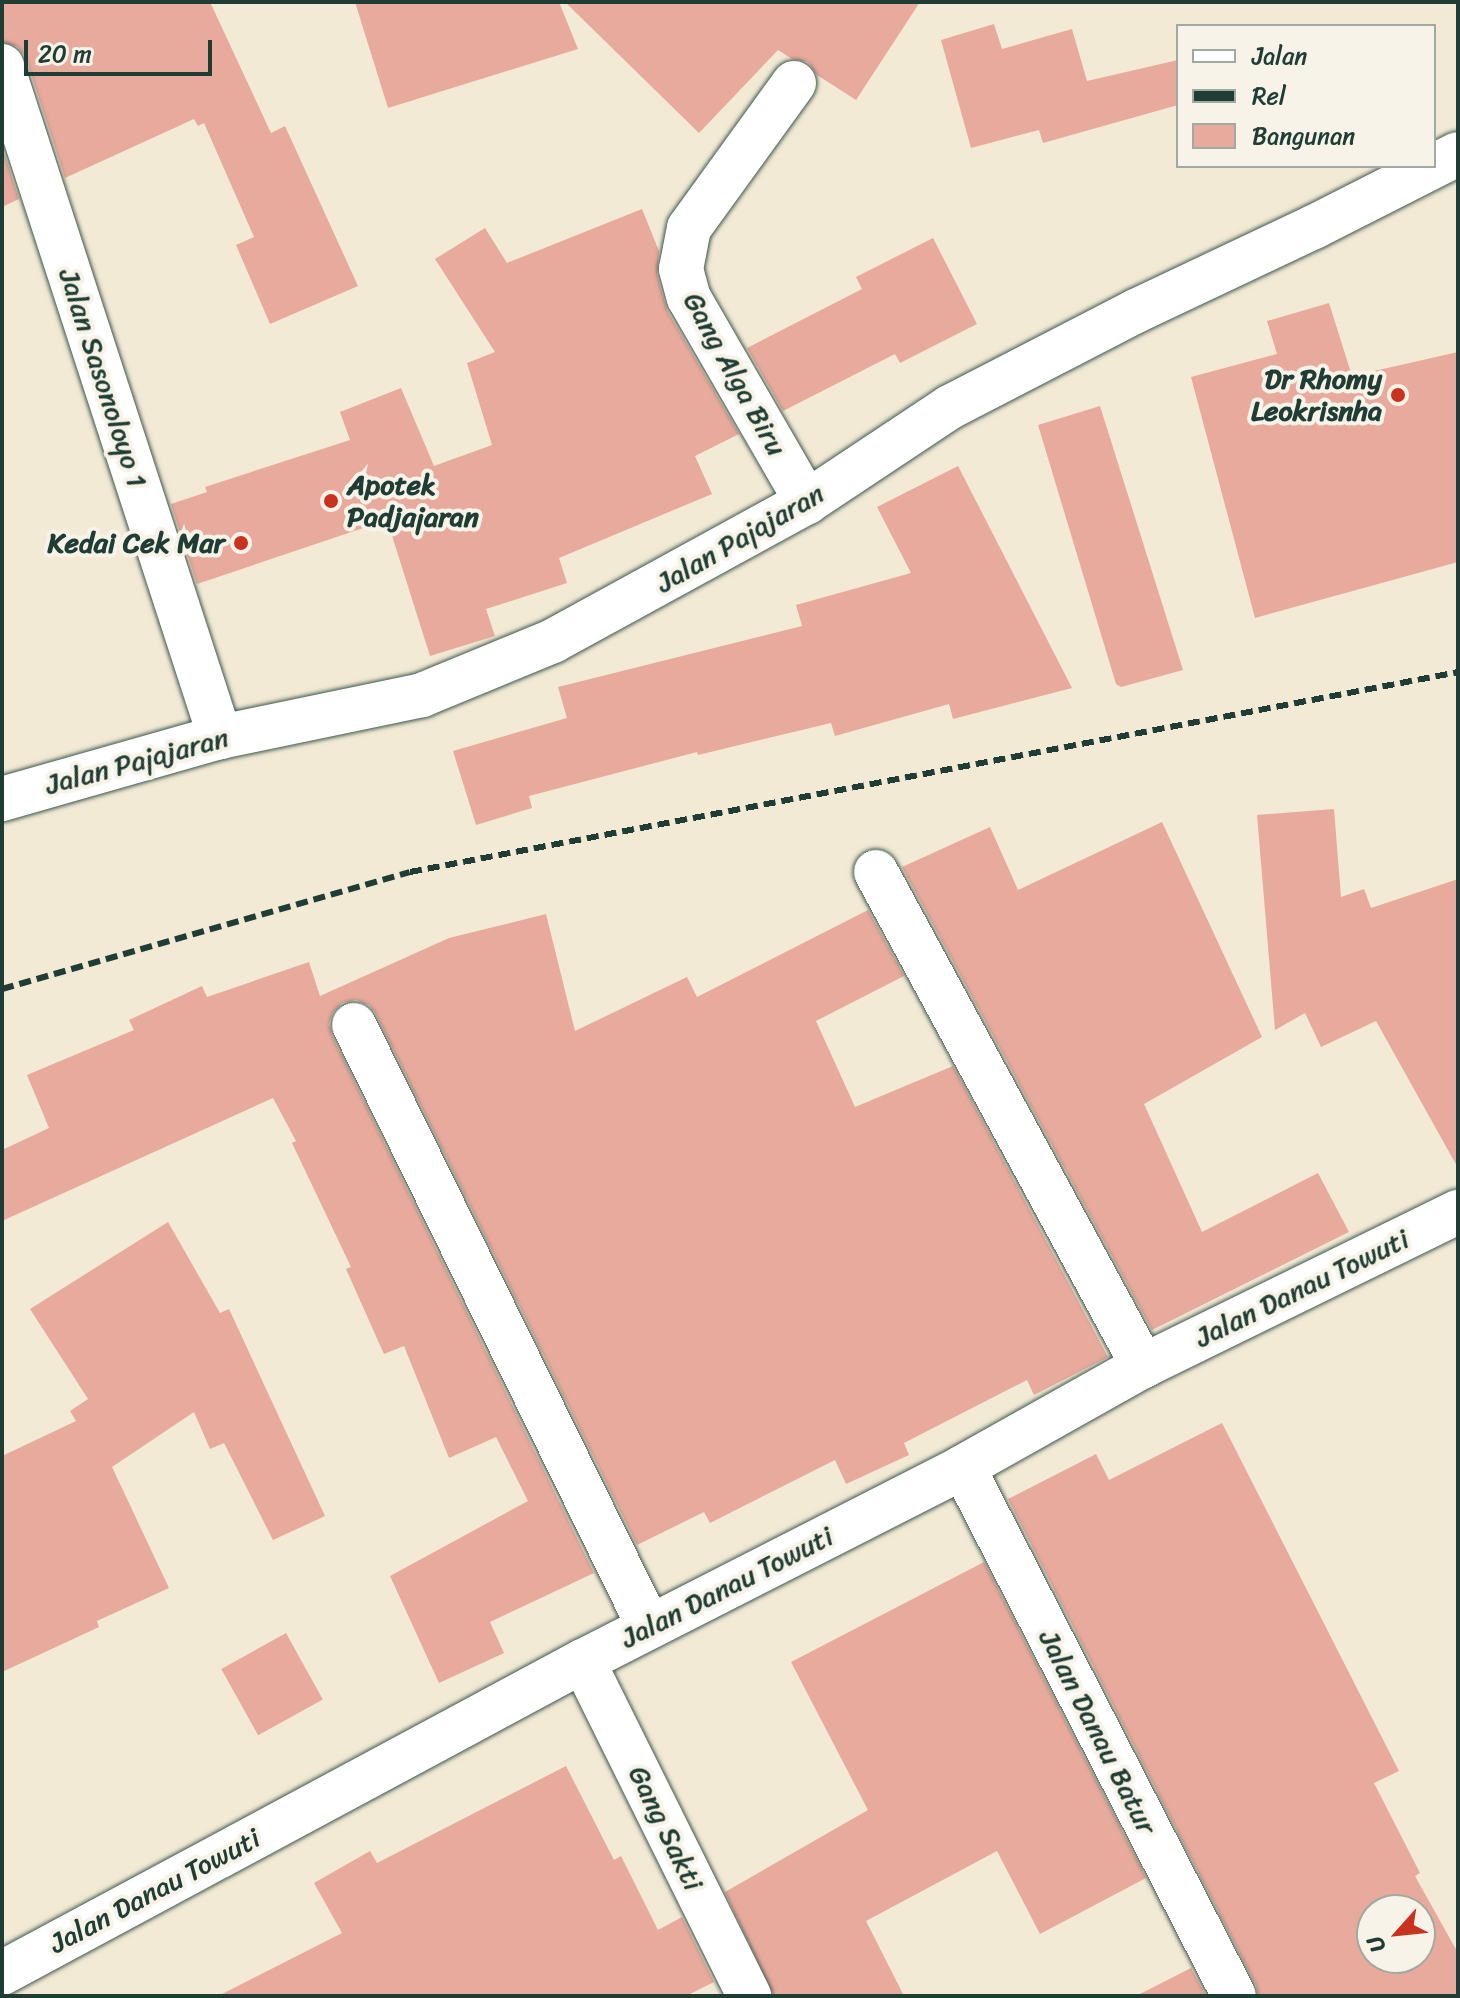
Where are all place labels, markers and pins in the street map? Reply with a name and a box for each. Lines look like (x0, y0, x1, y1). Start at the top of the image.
place label: Dr Rhomy Leokrisnha (1251, 362, 1382, 428)
marker: Dr Rhomy Leokrisnha (1389, 386, 1407, 404)
place label: Apotek Padjajaran (347, 468, 479, 534)
marker: Apotek Padjajaran (322, 492, 340, 510)
place label: Kedai Cek Mar (47, 526, 225, 560)
marker: Kedai Cek Mar (232, 534, 250, 552)

